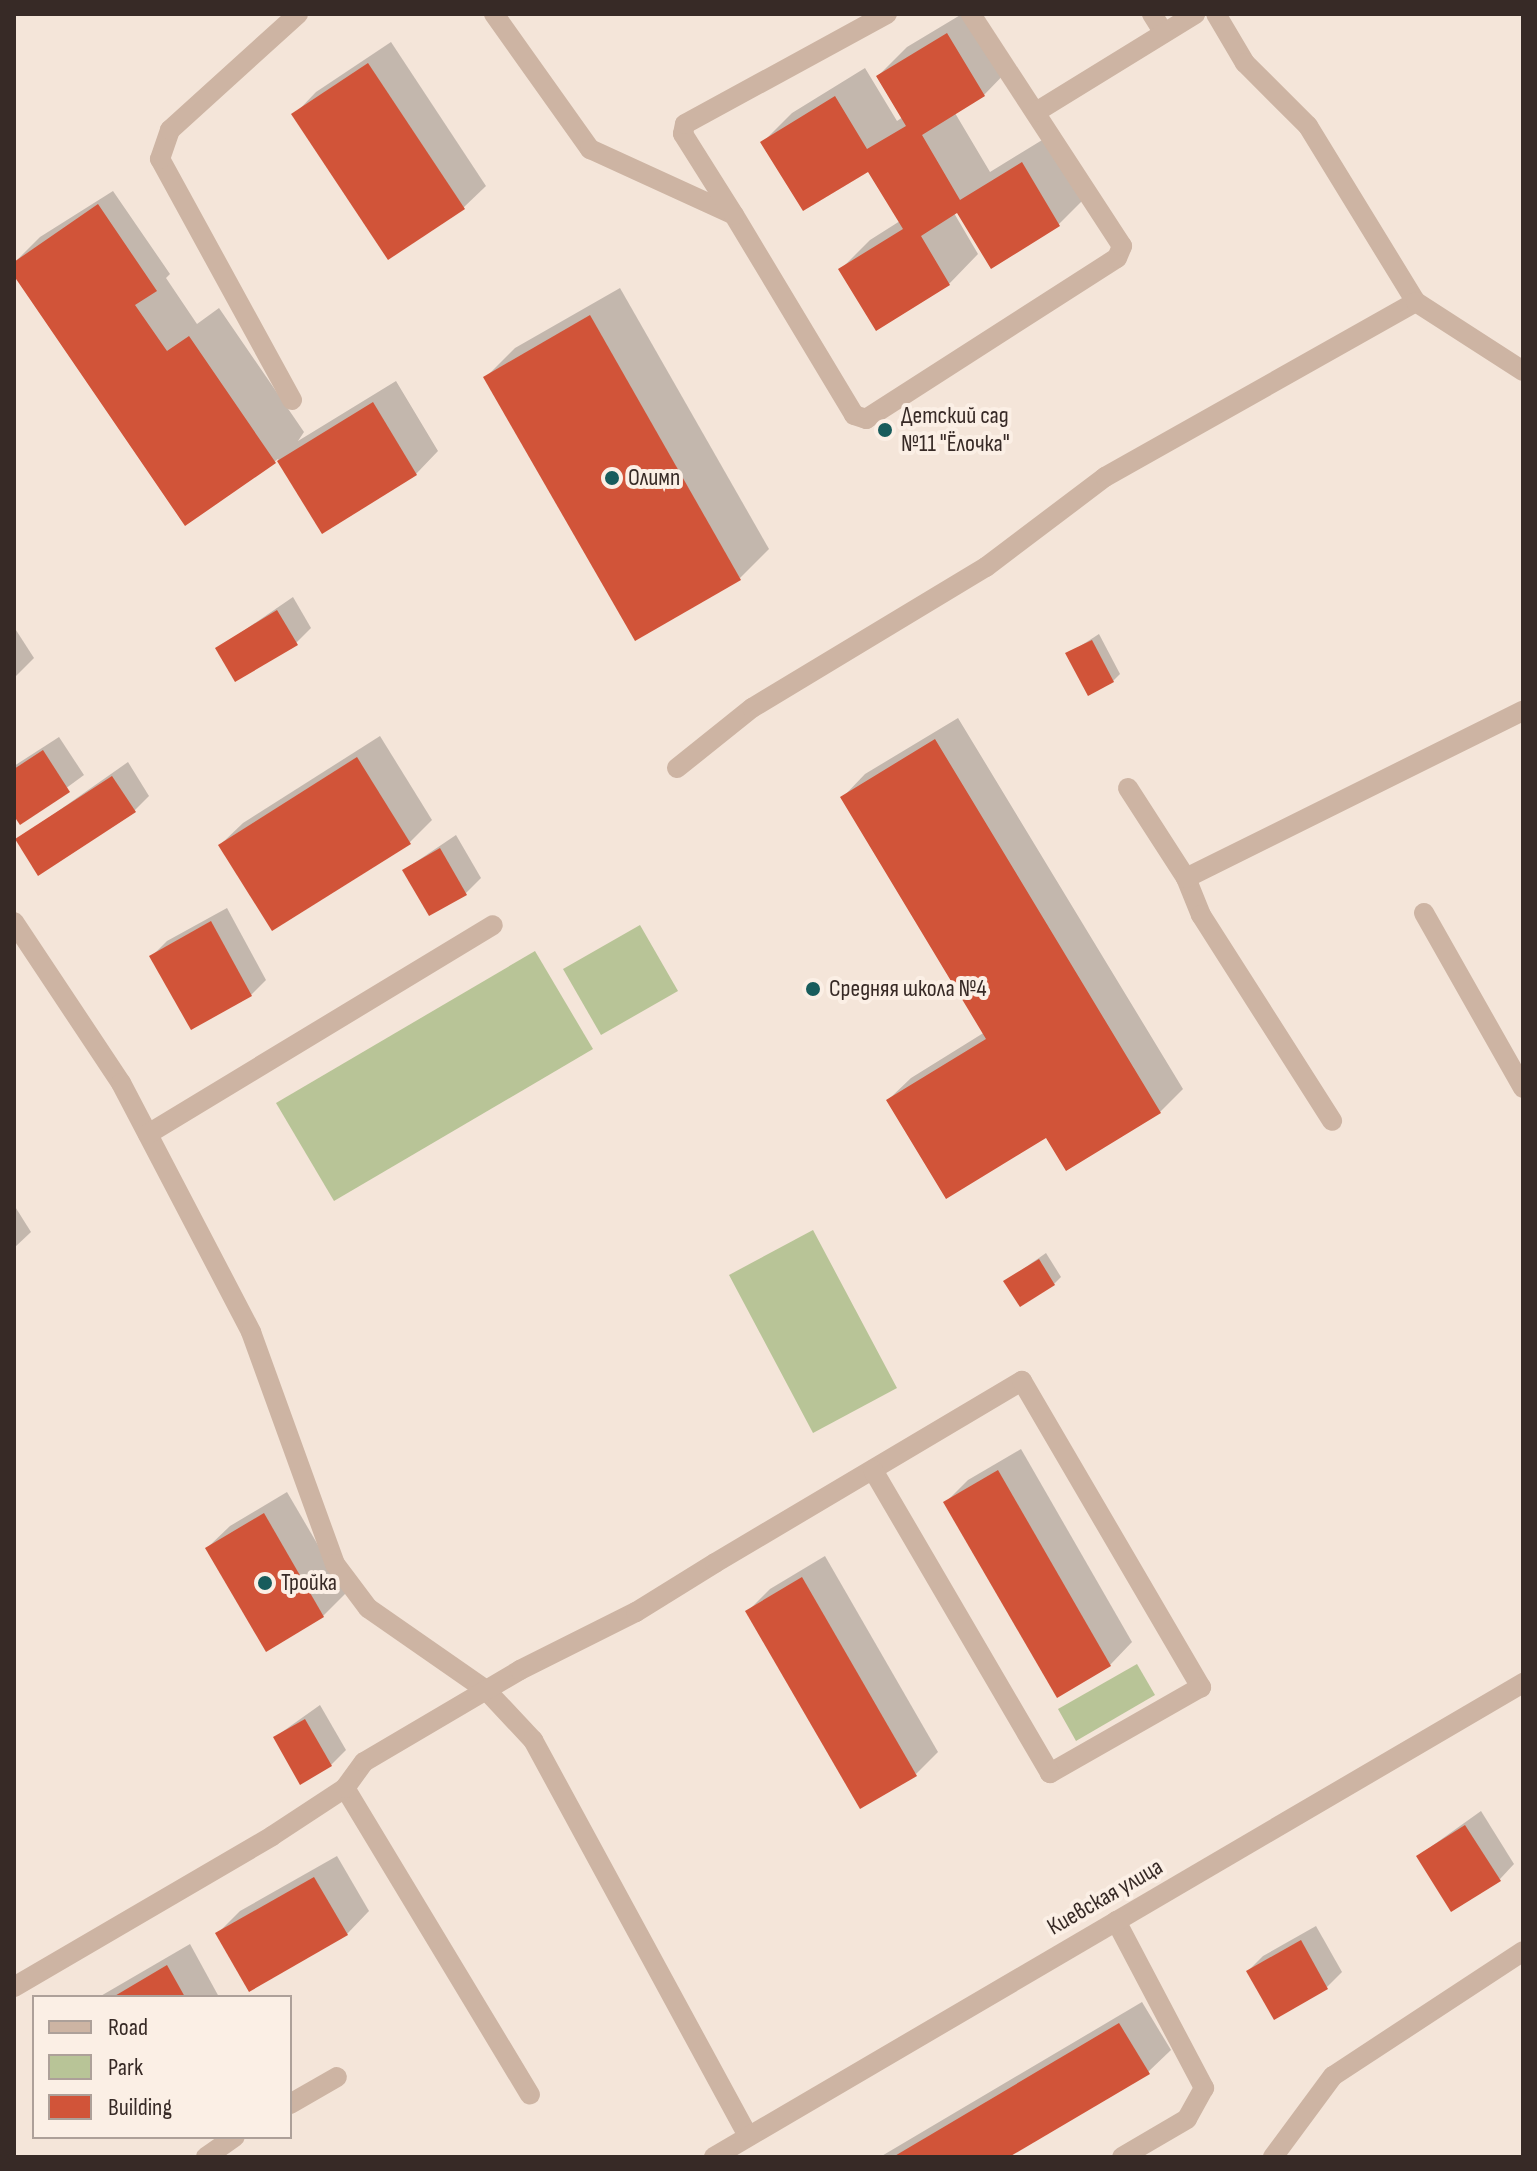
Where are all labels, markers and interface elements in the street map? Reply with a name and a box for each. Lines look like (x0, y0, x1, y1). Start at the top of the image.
place label: Детский сад №11 "Ёлочка" (901, 402, 1010, 458)
marker: Детский сад №11 "Ёлочка" (876, 421, 894, 439)
place label: Олимп (628, 464, 680, 492)
marker: Олимп (603, 469, 621, 487)
place label: Средняя школа №4 (829, 975, 987, 1003)
marker: Средняя школа №4 (804, 980, 822, 998)
place label: Тройка (281, 1569, 337, 1597)
marker: Тройка (256, 1574, 274, 1592)
street label: Киевская улица (1042, 1852, 1168, 1942)
legend (32, 1995, 292, 2139)
text: Road (108, 2013, 148, 2042)
text: Park (108, 2053, 143, 2082)
text: Building (108, 2093, 172, 2122)

